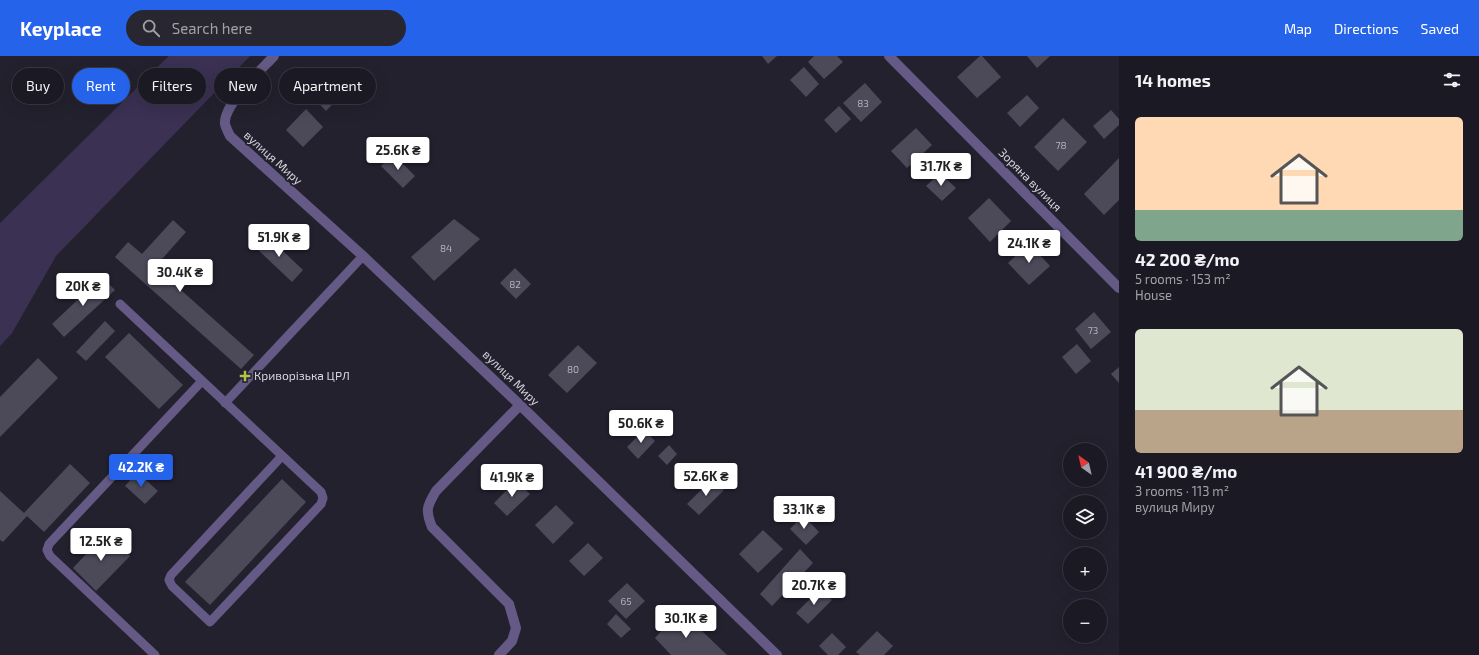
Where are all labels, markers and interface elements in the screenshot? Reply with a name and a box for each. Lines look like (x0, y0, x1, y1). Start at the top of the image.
search box (126, 10, 406, 46)
text: Keyplace (20, 17, 102, 40)
icon: search (140, 17, 162, 39)
text: Search here (172, 19, 252, 37)
text: Map (1284, 20, 1312, 37)
text: Directions (1334, 20, 1399, 37)
text: Saved (1421, 20, 1459, 37)
chip: Buy (12, 68, 64, 104)
chip: Rent (72, 68, 130, 104)
chip: Filters (138, 68, 206, 104)
chip: New (214, 68, 271, 104)
chip: Apartment (279, 68, 376, 104)
icon: filters (1441, 69, 1463, 91)
text: 14 homes (1135, 70, 1211, 90)
house number: 83 (857, 97, 869, 109)
street label: вулиця Миру (241, 127, 306, 188)
pin: 25.6K ₴ (361, 137, 435, 171)
house number: 78 (1055, 139, 1067, 151)
text: 25.6K ₴ (375, 142, 421, 158)
icon: home (1263, 143, 1335, 215)
street label: Зоряна вулиця (996, 145, 1065, 214)
pin: 31.7K ₴ (904, 153, 978, 187)
text: 31.7K ₴ (920, 158, 962, 174)
pin: 51.9K ₴ (242, 224, 316, 258)
text: 51.9K ₴ (257, 229, 301, 245)
pin: 24.1K ₴ (992, 230, 1066, 264)
text: 24.1K ₴ (1007, 235, 1051, 251)
house number: 84 (440, 242, 452, 254)
text: 42 200 ₴/mo (1135, 249, 1240, 269)
pin: 30.4K ₴ (143, 259, 217, 293)
text: 30.4K ₴ (157, 264, 203, 280)
text: 5 rooms · 153 m² (1135, 271, 1231, 287)
pin: 20K ₴ (55, 273, 111, 307)
text: 20K ₴ (65, 278, 101, 294)
house number: 82 (509, 278, 521, 290)
text: House (1135, 287, 1172, 303)
house number: 73 (1088, 324, 1098, 336)
street label: вулиця Миру (480, 347, 543, 409)
icon: home (1263, 355, 1335, 427)
house number: 80 (567, 363, 579, 375)
place label: Криворізька ЦРЛ (254, 368, 350, 382)
marker: Криворізька ЦРЛ (239, 370, 251, 382)
pin: 50.6K ₴ (604, 410, 678, 444)
text: 50.6K ₴ (618, 415, 664, 431)
north arrow (1063, 443, 1107, 487)
map controls (1063, 443, 1107, 643)
pin: 42.2K ₴ (104, 454, 178, 488)
text: 42.2K ₴ (118, 459, 164, 475)
text: 41 900 ₴/mo (1135, 461, 1237, 481)
pin: 52.6K ₴ (669, 463, 743, 497)
pin: 41.9K ₴ (475, 464, 549, 498)
text: 52.6K ₴ (683, 468, 729, 484)
text: 41.9K ₴ (490, 469, 534, 485)
text: 3 rooms · 113 m² (1135, 483, 1229, 499)
button: layers (1063, 495, 1107, 539)
pin: 33.1K ₴ (767, 496, 841, 530)
text: вулиця Миру (1135, 499, 1215, 515)
text: 33.1K ₴ (783, 501, 825, 517)
pin: 12.5K ₴ (64, 528, 138, 562)
text: 12.5K ₴ (79, 533, 123, 549)
button: + (1063, 547, 1107, 591)
pin: 20.7K ₴ (777, 572, 851, 606)
text: 20.7K ₴ (792, 577, 836, 593)
house number: 65 (620, 595, 632, 607)
button: − (1063, 599, 1107, 643)
pin: 30.1K ₴ (649, 605, 723, 639)
text: 30.1K ₴ (664, 610, 708, 626)

